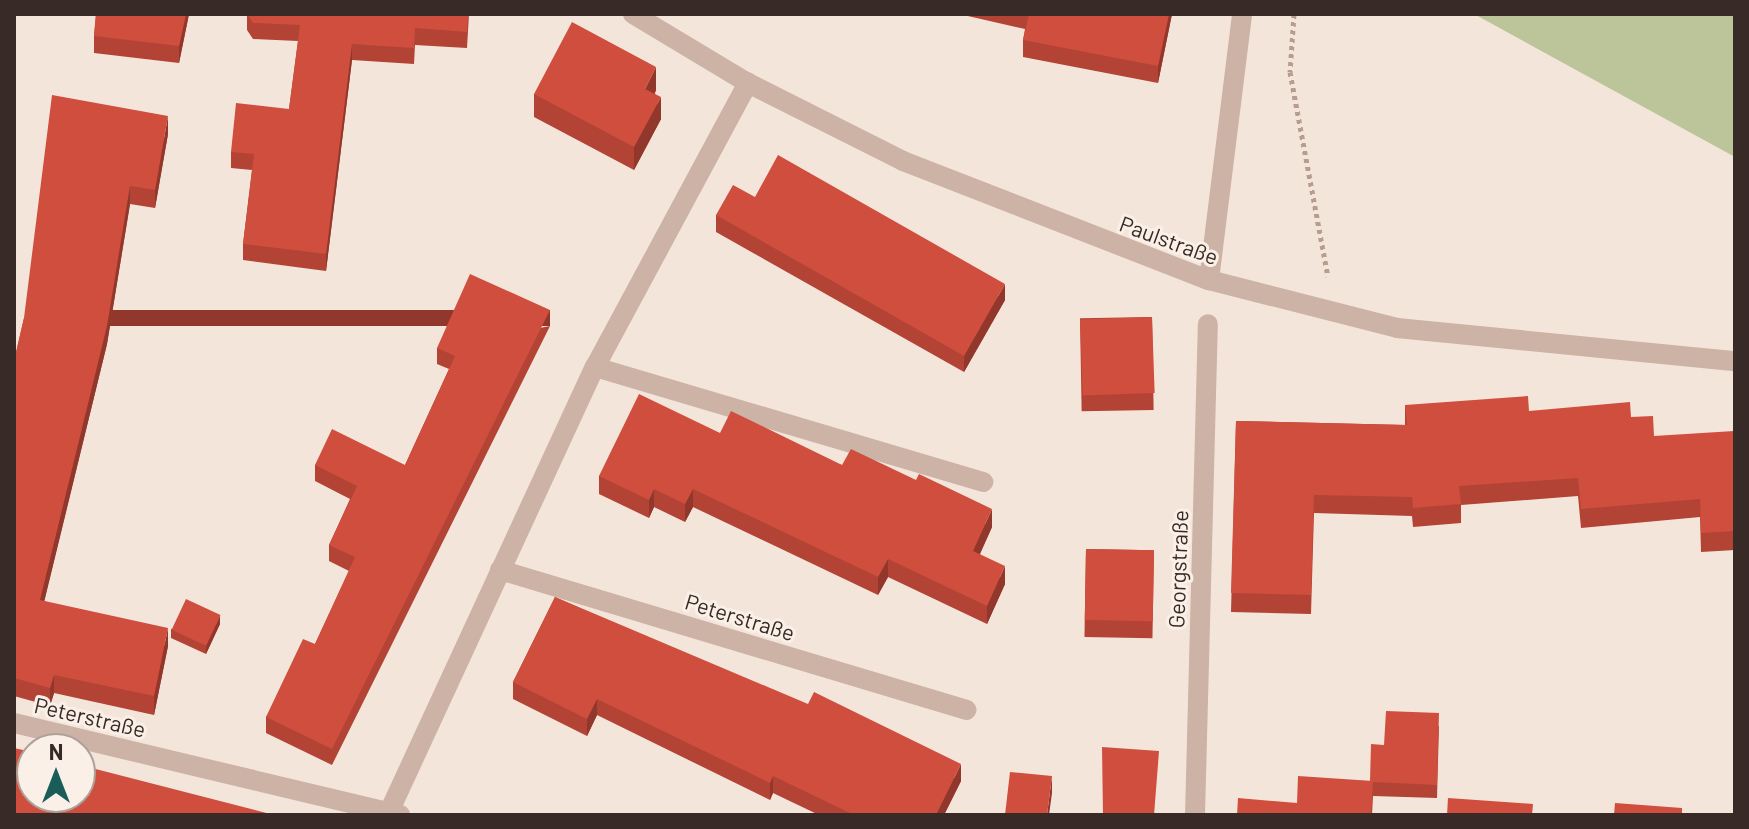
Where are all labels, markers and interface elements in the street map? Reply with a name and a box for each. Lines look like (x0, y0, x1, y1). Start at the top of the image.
street label: Paulstraße (1116, 210, 1222, 270)
street label: Georgstraße (1163, 509, 1193, 629)
street label: Peterstraße (682, 588, 798, 646)
street label: Peterstraße (32, 691, 148, 743)
north arrow (16, 733, 96, 813)
text: N (49, 738, 63, 764)

